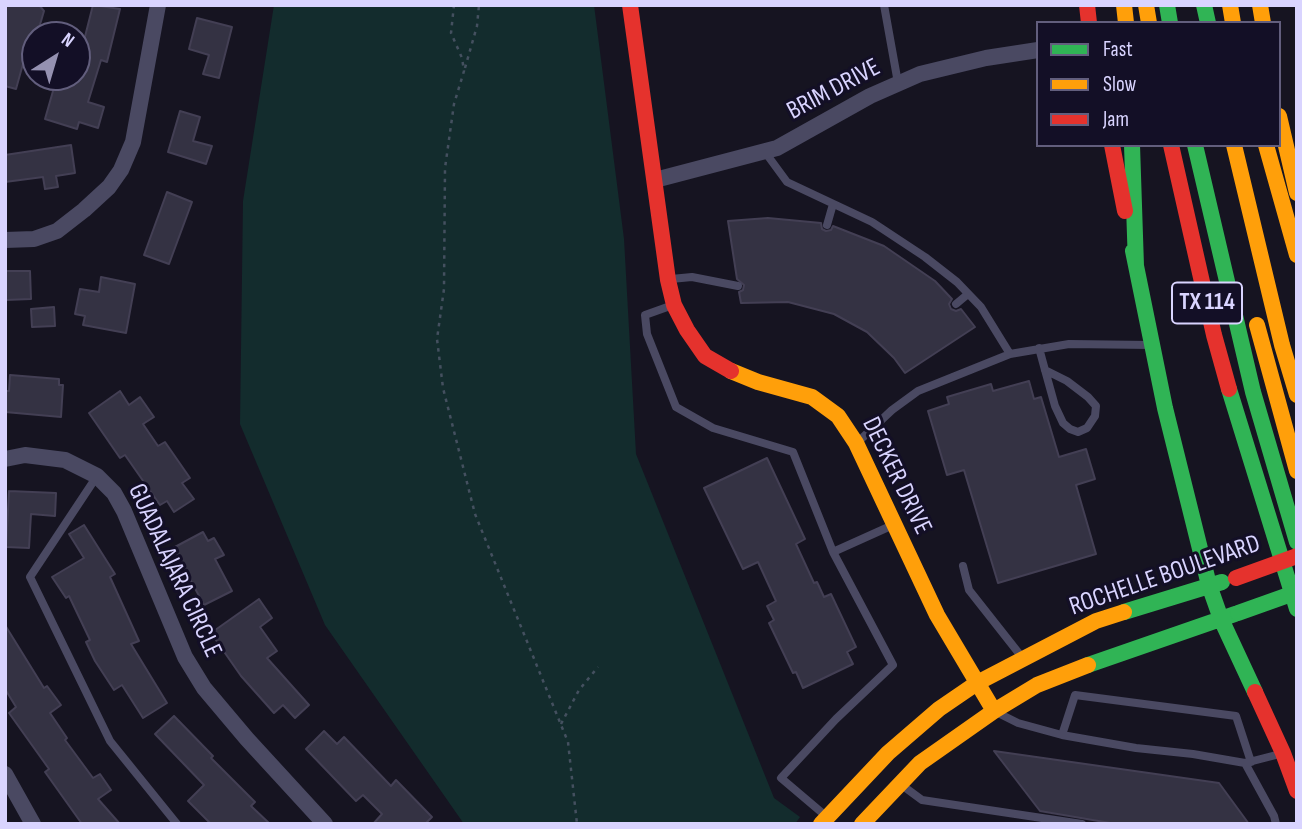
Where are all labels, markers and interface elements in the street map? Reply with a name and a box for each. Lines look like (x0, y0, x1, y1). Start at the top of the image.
north arrow (21, 21, 91, 91)
legend (1036, 21, 1281, 147)
text: N (57, 28, 79, 53)
text: Fast (1103, 37, 1133, 62)
street label: BRIM DRIVE (782, 53, 886, 127)
text: Slow (1103, 72, 1136, 97)
text: Jam (1103, 107, 1129, 132)
road number: TX 114 (1172, 282, 1242, 324)
street label: DECKER DRIVE (854, 412, 938, 540)
street label: GUADALAJARA CIRCLE (120, 479, 228, 663)
street label: ROCHELLE BOULEVARD (1065, 529, 1265, 623)

